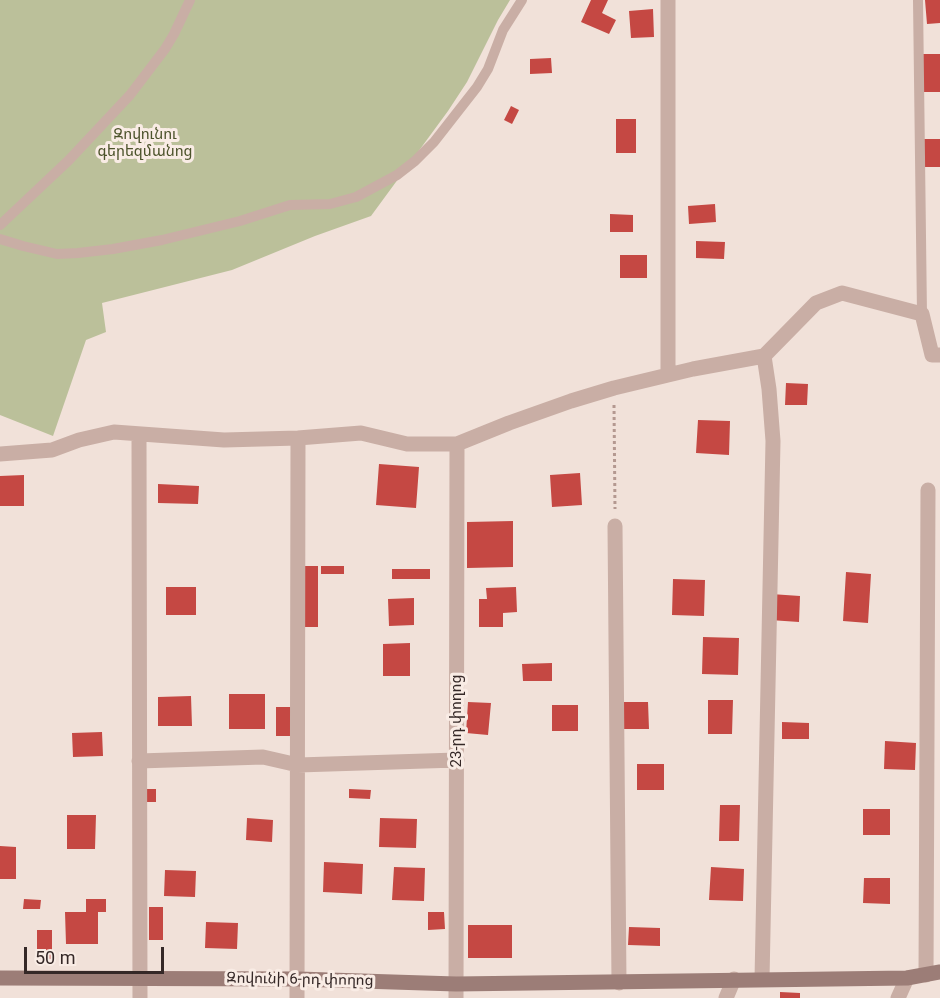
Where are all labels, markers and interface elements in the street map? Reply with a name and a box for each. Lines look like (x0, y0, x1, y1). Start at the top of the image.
park label: Զովունու գերեզմանոց (97, 126, 193, 161)
street label: 23-րդ փողոց (448, 675, 466, 767)
scale bar (27, 935, 166, 973)
text: 50 m (35, 947, 75, 968)
street label: Զովունի 6-րդ փողոց (226, 970, 374, 990)

